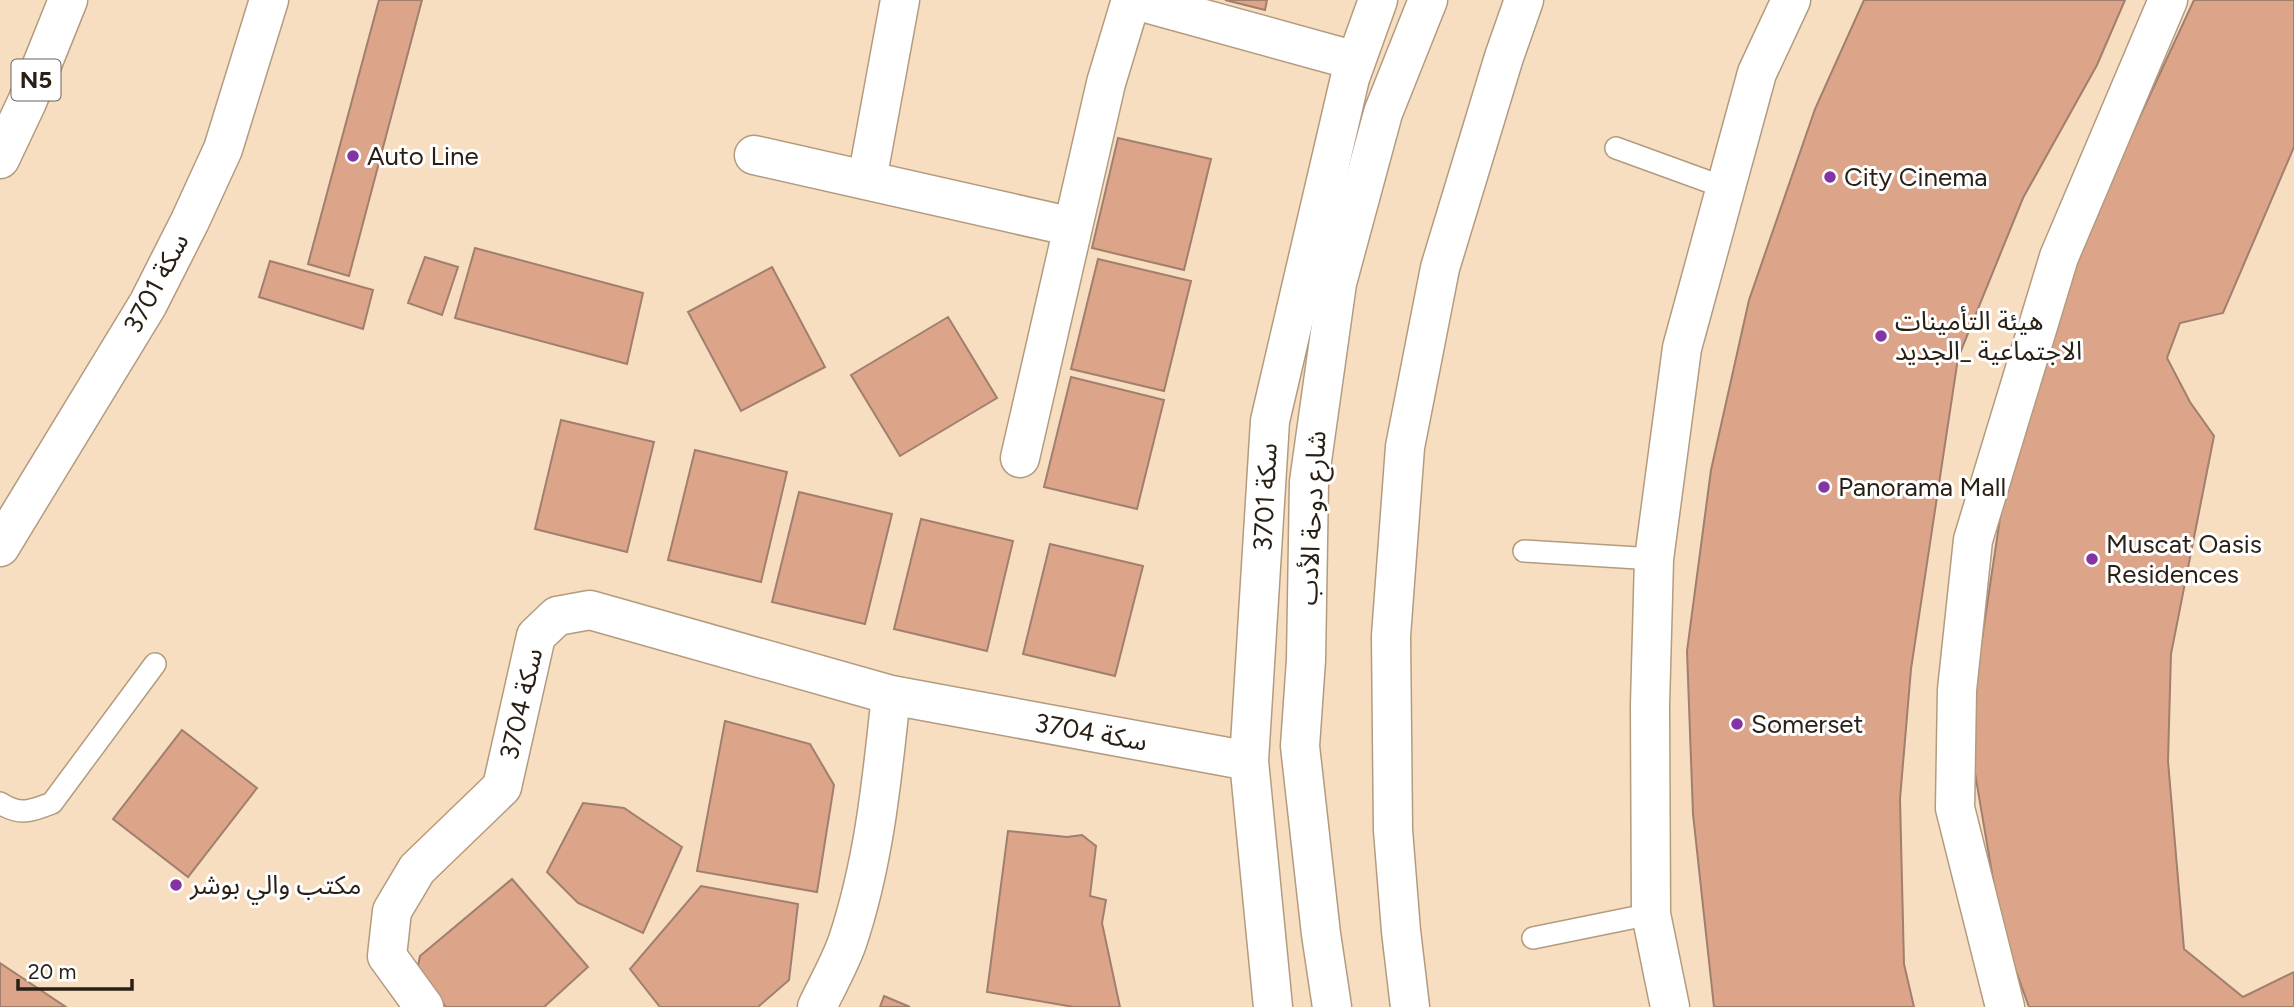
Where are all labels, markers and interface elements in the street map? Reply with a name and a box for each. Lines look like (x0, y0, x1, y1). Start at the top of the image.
road number: N5 (12, 60, 60, 100)
place label: Auto Line (367, 140, 479, 172)
marker: Auto Line (345, 148, 361, 164)
place label: City Cinema (1844, 161, 1988, 193)
marker: City Cinema (1822, 169, 1838, 185)
street label: سكة 3701 (116, 228, 196, 338)
place label: هيئة التأمينات الاجتماعية _الجديد (1895, 305, 2082, 367)
marker: هيئة التأمينات الاجتماعية _الجديد (1873, 328, 1889, 344)
street label: شارع دوحة الأدب (1291, 430, 1336, 606)
street label: سكة 3701 (1246, 442, 1284, 552)
place label: Panorama Mall (1838, 471, 2006, 503)
marker: Panorama Mall (1816, 479, 1832, 495)
place label: Muscat Oasis Residences (2106, 528, 2262, 590)
marker: Muscat Oasis Residences (2084, 551, 2100, 567)
street label: سكة 3704 (493, 645, 549, 763)
street label: سكة 3704 (1032, 706, 1150, 758)
place label: Somerset (1751, 708, 1863, 740)
marker: Somerset (1729, 716, 1745, 732)
place label: مكتب والي بوشر (189, 869, 361, 905)
marker: مكتب والي بوشر (168, 877, 184, 893)
scale bar (18, 948, 131, 992)
text: 20 m (28, 959, 76, 984)

